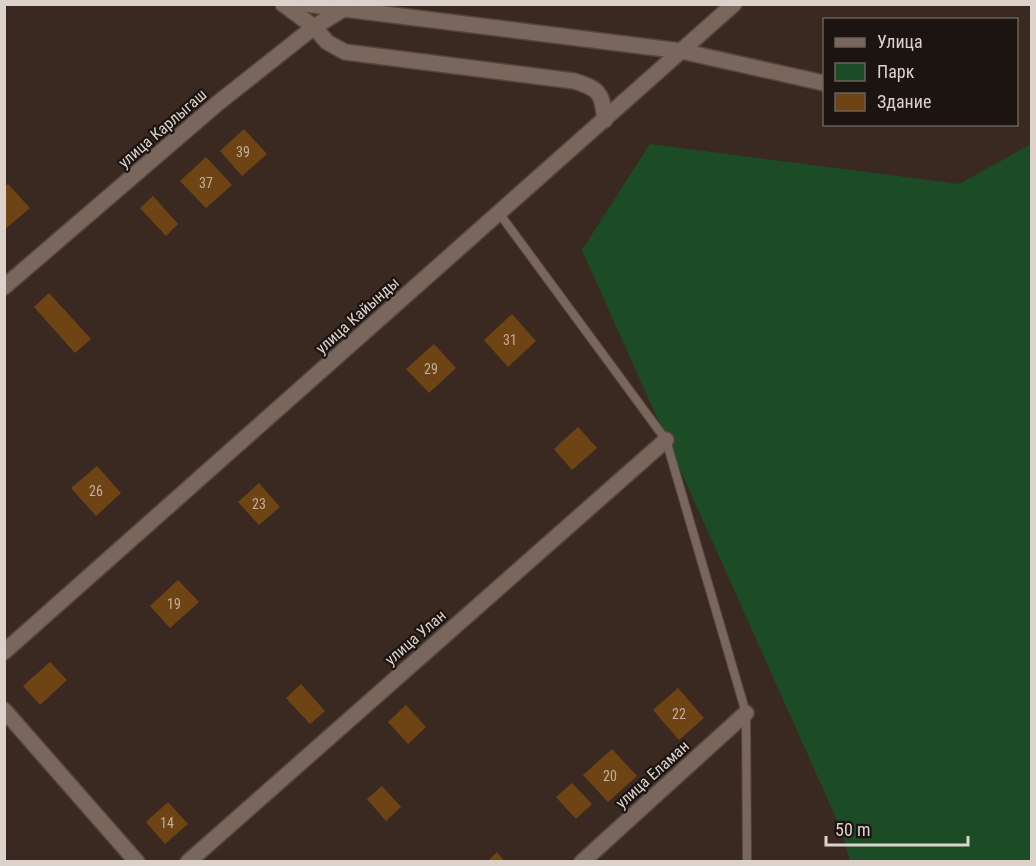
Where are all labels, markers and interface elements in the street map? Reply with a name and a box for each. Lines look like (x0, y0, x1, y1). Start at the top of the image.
legend (823, 18, 1018, 126)
text: Улица (877, 31, 923, 52)
text: Парк (877, 61, 915, 82)
street label: улица Карлыгаш (114, 85, 210, 172)
text: Здание (877, 91, 931, 112)
house number: 39 (236, 144, 250, 160)
house number: 37 (199, 175, 213, 191)
street label: улица Кайынды (312, 273, 403, 358)
house number: 31 (503, 332, 517, 348)
house number: 29 (424, 361, 438, 377)
house number: 26 (89, 483, 103, 499)
house number: 23 (252, 496, 266, 512)
house number: 19 (167, 596, 181, 612)
street label: улица Улан (381, 606, 450, 669)
house number: 22 (672, 706, 686, 722)
street label: улица Еламан (612, 736, 693, 812)
house number: 20 (603, 768, 617, 784)
scale bar (826, 809, 968, 847)
house number: 14 (160, 815, 174, 831)
text: 50 m (835, 819, 870, 840)

